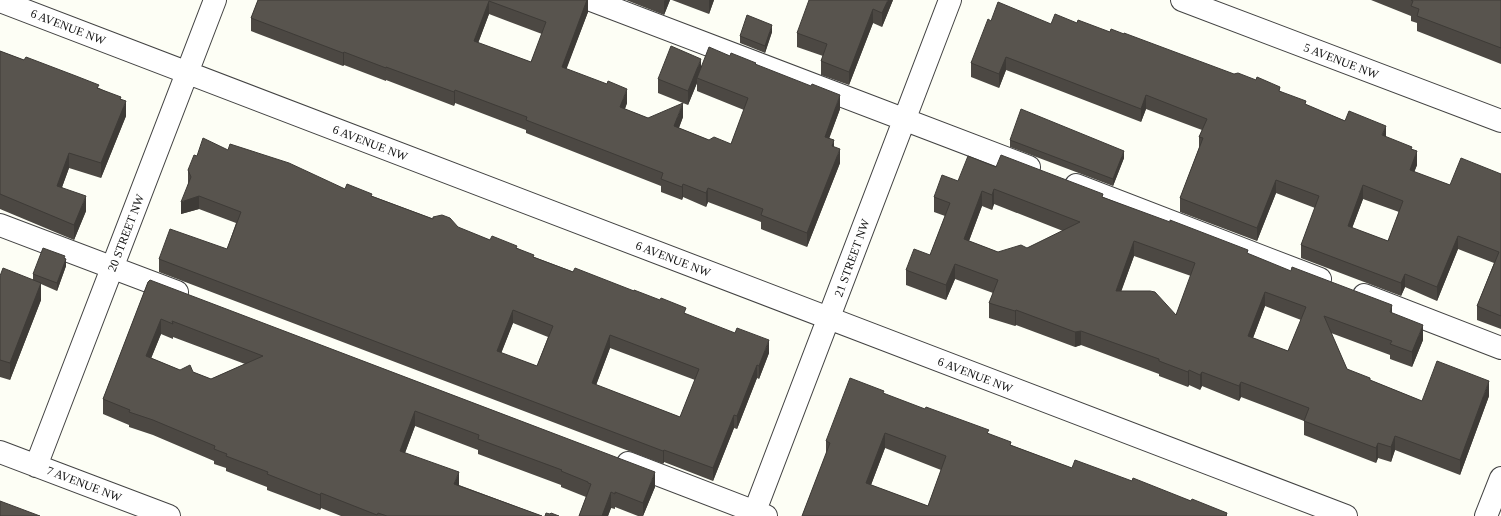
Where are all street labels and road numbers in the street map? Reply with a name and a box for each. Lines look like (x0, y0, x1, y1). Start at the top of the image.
street label: 6 AVENUE NW (29, 6, 108, 48)
street label: 5 AVENUE NW (1302, 40, 1381, 82)
street label: 6 AVENUE NW (331, 122, 410, 164)
street label: 20 STREET NW (105, 192, 147, 274)
street label: 21 STREET NW (831, 217, 873, 299)
street label: 6 AVENUE NW (634, 238, 713, 280)
street label: 6 AVENUE NW (936, 354, 1015, 396)
street label: 7 AVENUE NW (45, 463, 124, 505)

